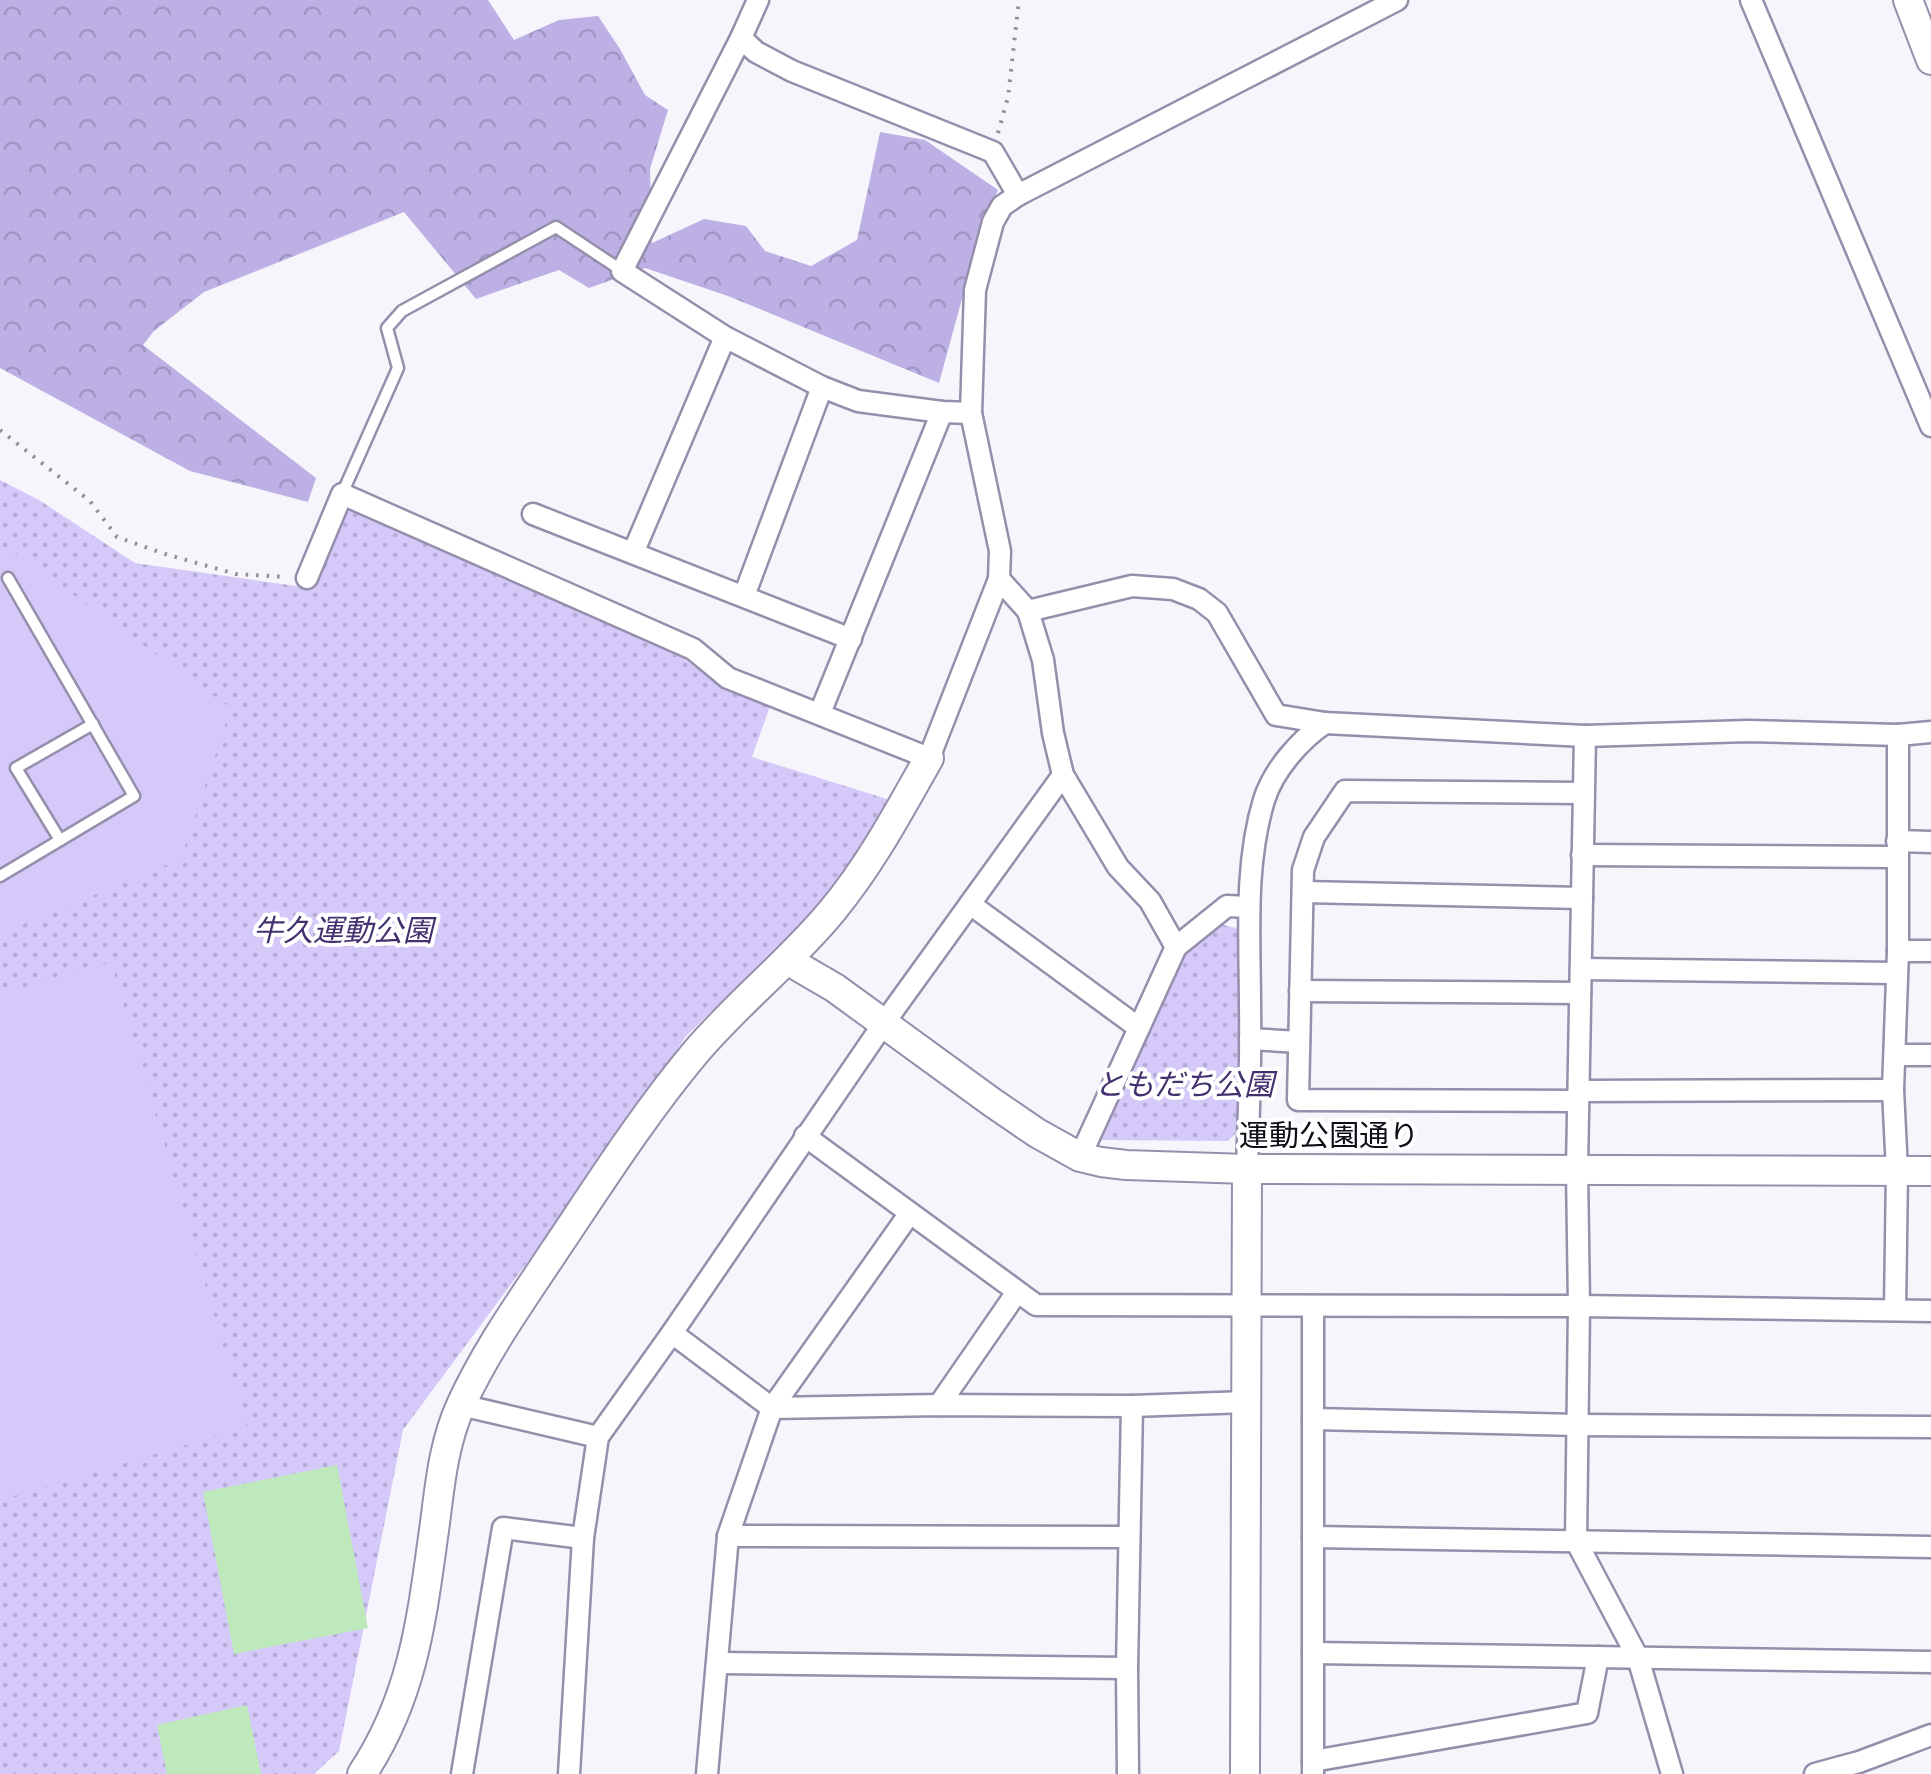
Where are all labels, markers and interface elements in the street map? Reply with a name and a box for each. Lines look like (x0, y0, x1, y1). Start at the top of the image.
park label: 牛久運動公園 (253, 911, 437, 949)
park label: ともだち公園 (1094, 1065, 1278, 1103)
street label: 運動公園通り (1239, 1116, 1419, 1154)

